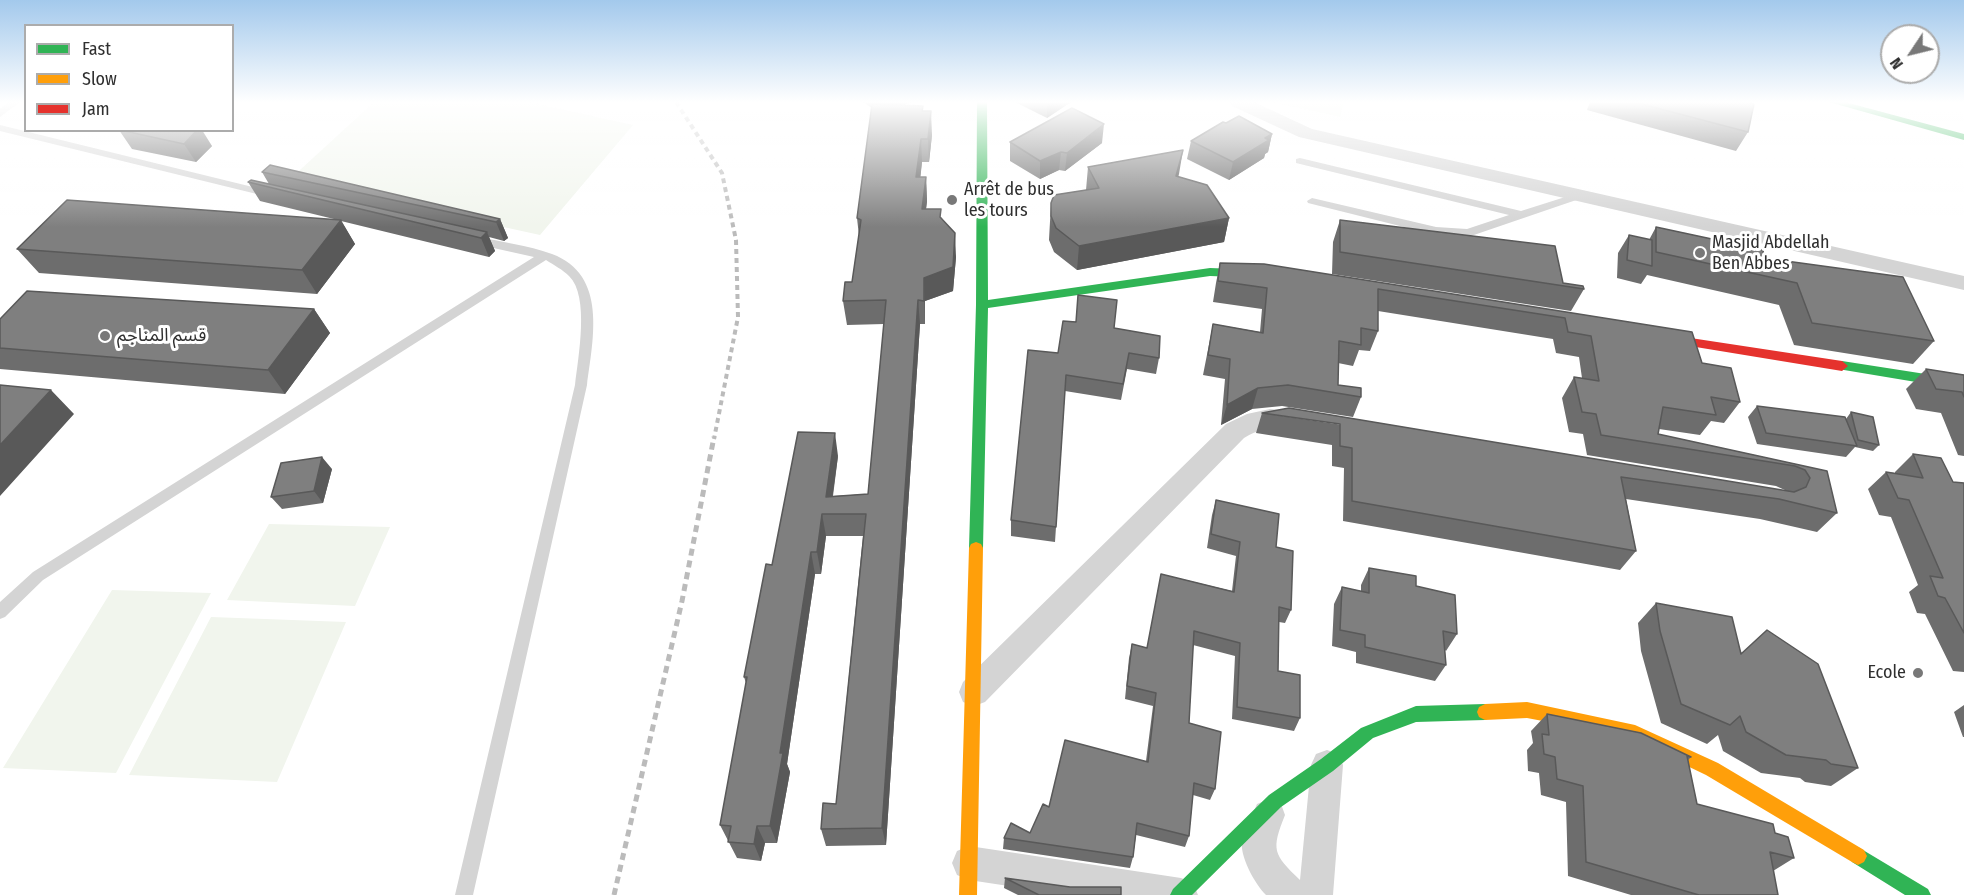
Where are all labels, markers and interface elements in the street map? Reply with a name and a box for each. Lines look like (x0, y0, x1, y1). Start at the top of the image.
legend (24, 24, 234, 132)
north arrow (1880, 24, 1940, 84)
text: Fast (82, 38, 111, 60)
text: N (1886, 54, 1907, 73)
text: Slow (82, 68, 117, 90)
text: Jam (82, 98, 110, 120)
place label: Arrêt de bus les tours (964, 179, 1054, 222)
marker: Arrêt de bus les tours (945, 193, 959, 207)
place label: Masjid Abdellah Ben Abbes (1712, 232, 1829, 274)
marker: Masjid Abdellah Ben Abbes (1693, 246, 1707, 260)
place label: قسم المناجم (117, 325, 206, 347)
marker: قسم المناجم (98, 329, 112, 343)
place label: Ecole (1868, 662, 1906, 684)
marker: Ecole (1911, 666, 1925, 680)

